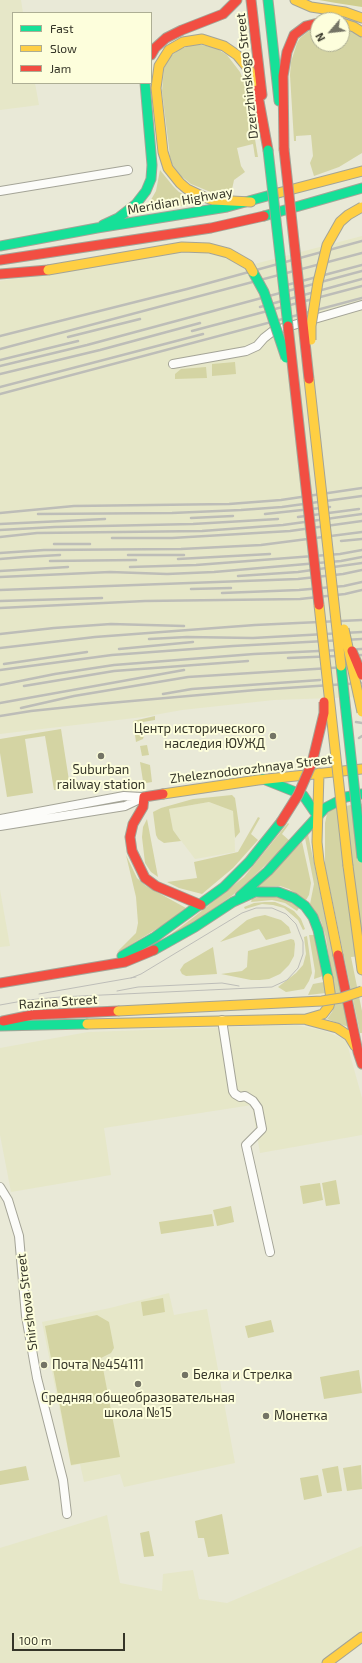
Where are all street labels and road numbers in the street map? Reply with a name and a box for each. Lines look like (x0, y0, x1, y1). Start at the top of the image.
street label: Dzerzhinskogo Street (233, 12, 261, 140)
street label: Meridian Highway (126, 184, 234, 218)
street label: Zheleznodorozhnaya Street (169, 751, 333, 787)
street label: Razina Street (18, 991, 98, 1013)
street label: Shirshova Street (13, 1253, 41, 1351)

